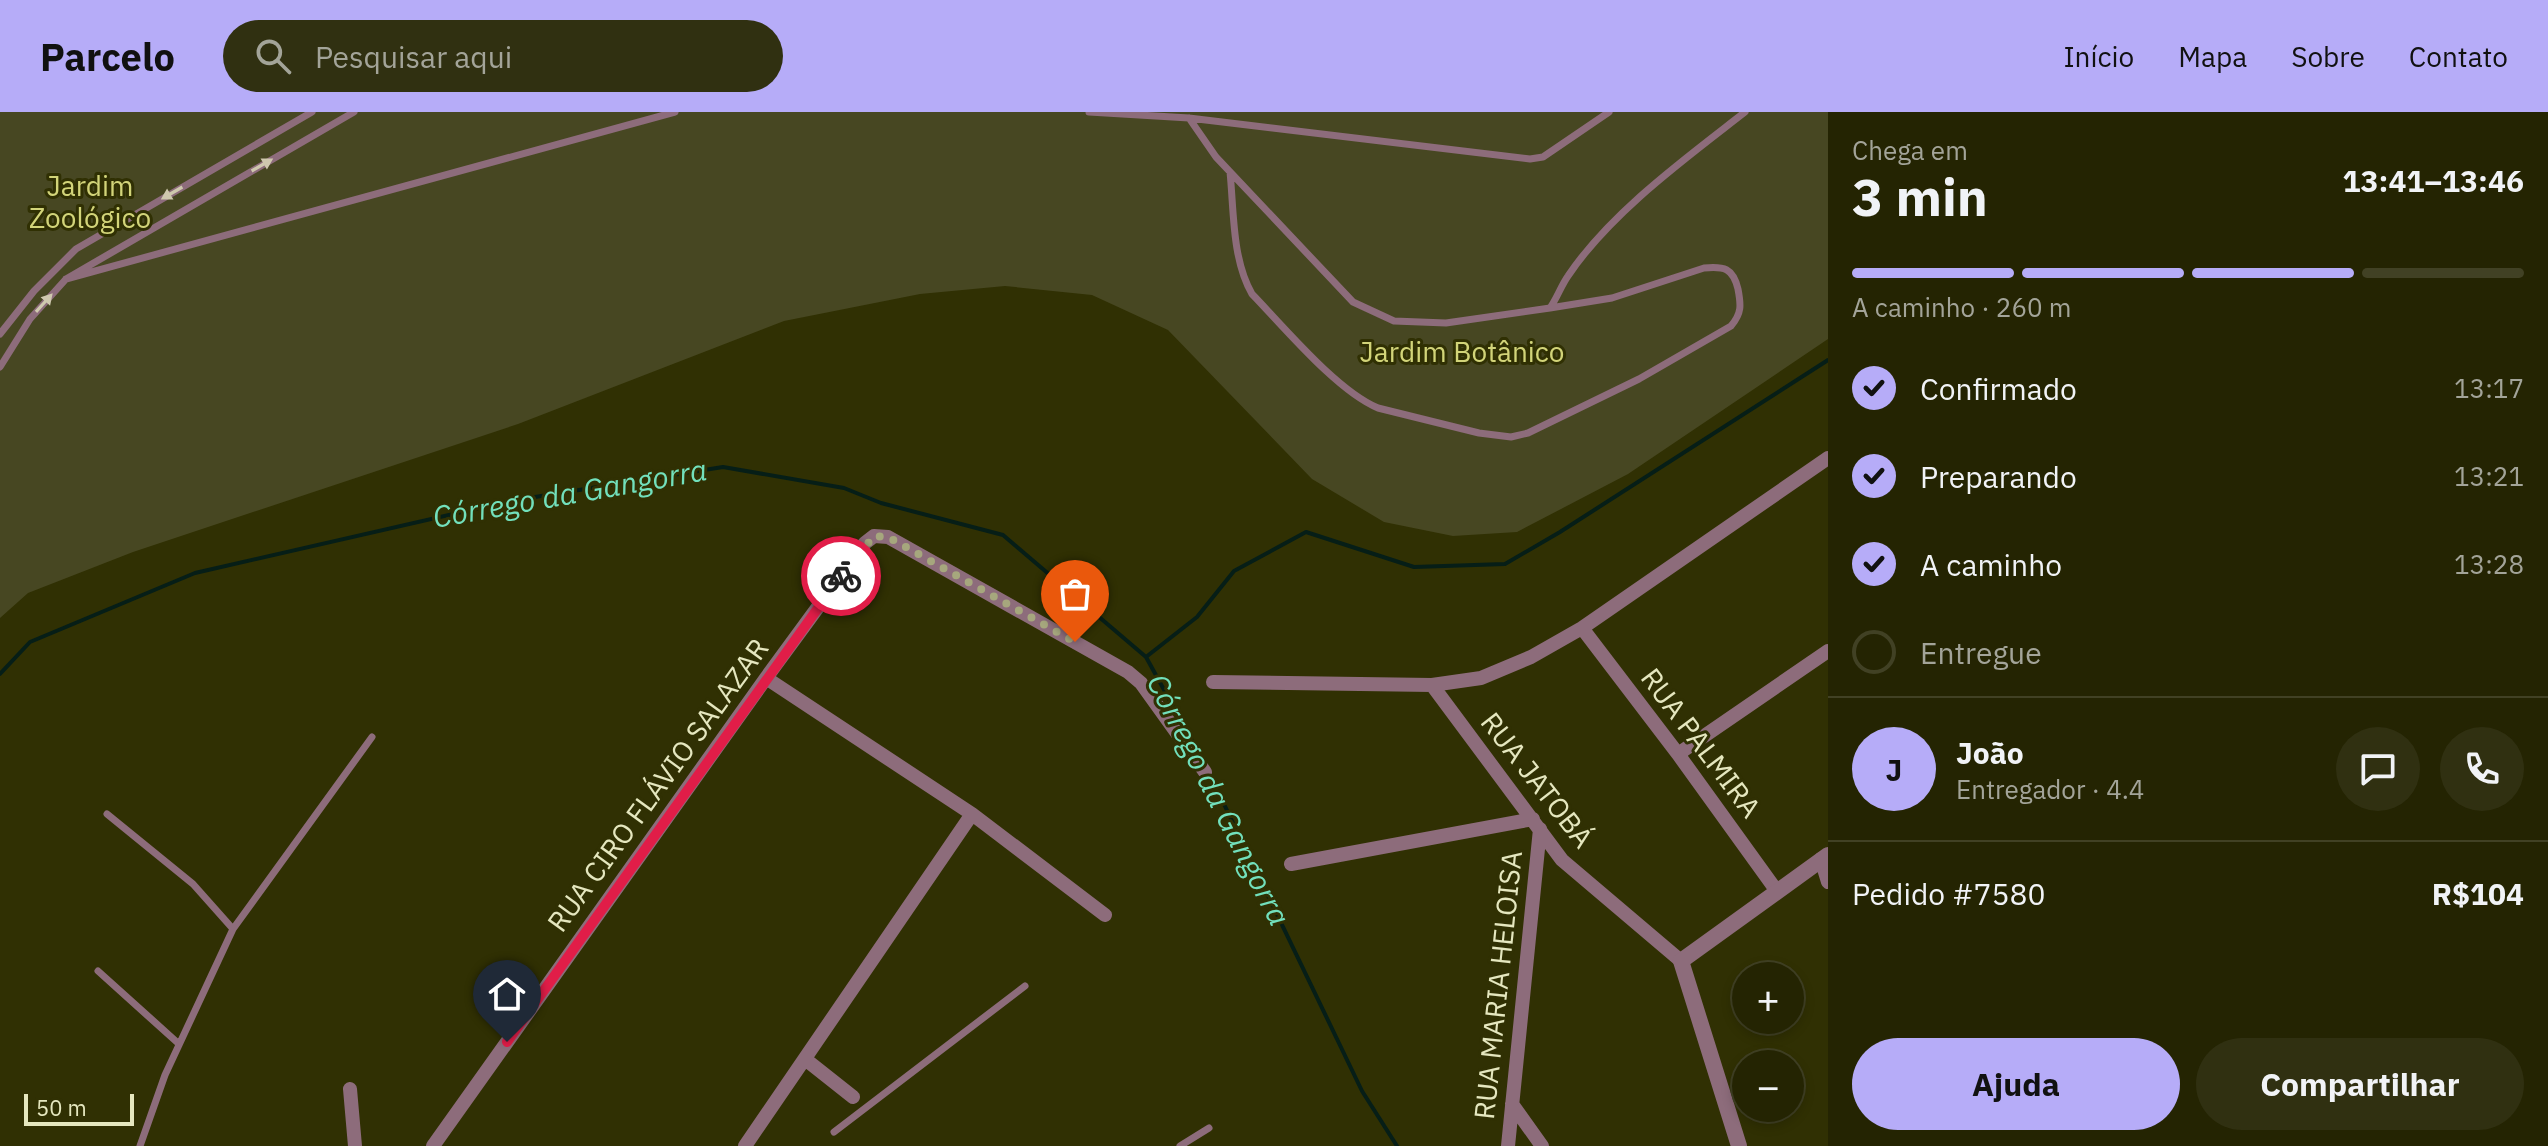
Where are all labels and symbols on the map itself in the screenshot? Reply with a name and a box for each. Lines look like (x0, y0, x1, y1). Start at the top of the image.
one-way arrow (251, 158, 273, 172)
park label: Jardim Zoológico (29, 167, 151, 236)
one-way arrow (161, 186, 183, 200)
one-way arrow (35, 294, 52, 314)
park label: Jardim Botânico (1360, 333, 1564, 370)
water label: Córrego da Gangorra (430, 449, 710, 536)
courier (801, 536, 881, 616)
pin (1041, 560, 1109, 642)
street label: RUA CIRO FLÁVIO SALAZAR (539, 631, 777, 939)
street label: RUA PALMIRA (1633, 660, 1770, 825)
water label: Córrego da Gangorra (1139, 667, 1300, 932)
street label: RUA JATOBÁ (1473, 704, 1602, 855)
street label: RUA MARIA HELOISA (1465, 849, 1530, 1121)
pin (473, 960, 541, 1042)
scale bar (24, 1090, 134, 1126)

